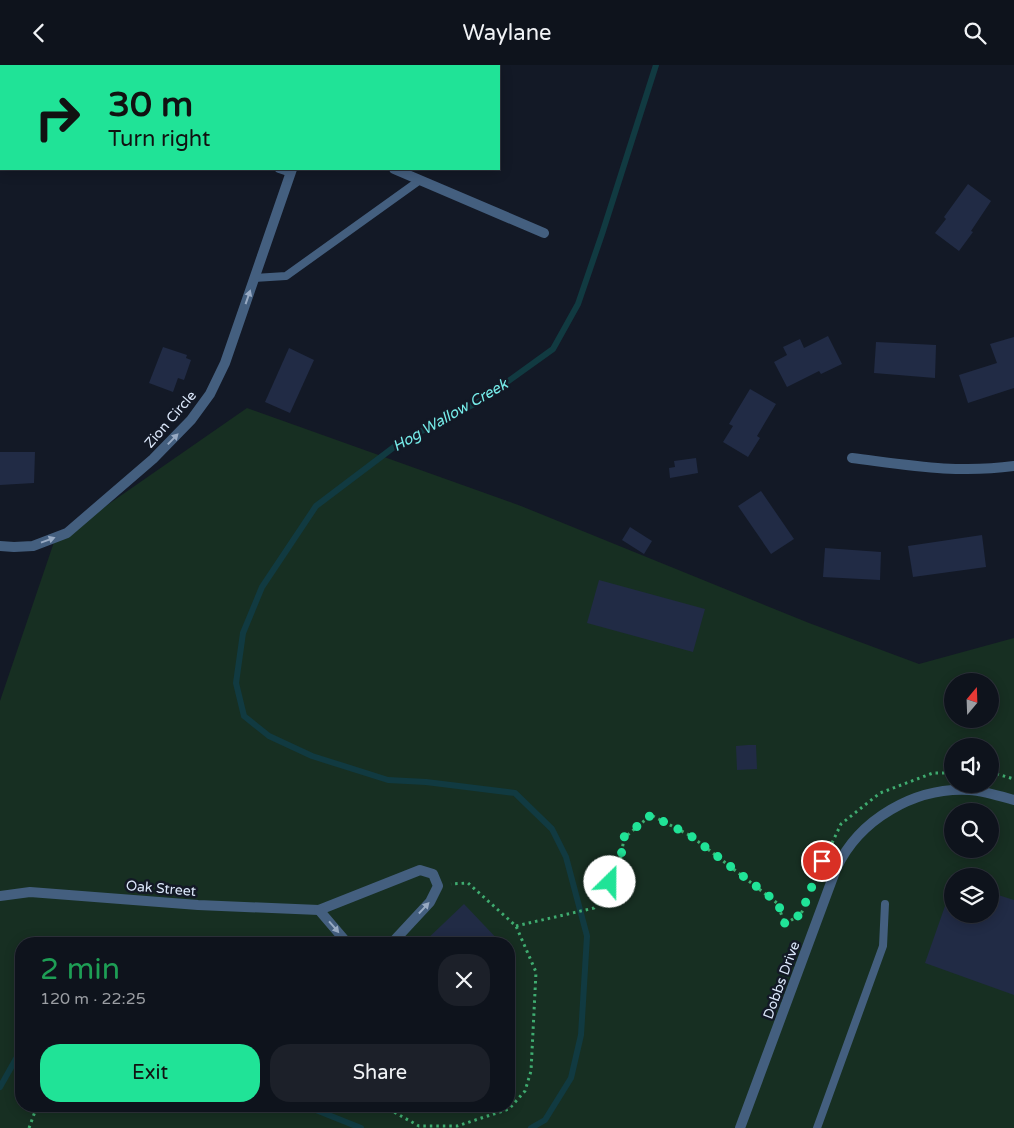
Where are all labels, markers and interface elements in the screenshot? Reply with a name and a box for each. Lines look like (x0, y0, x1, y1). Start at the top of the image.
icon: back (25, 19, 53, 47)
icon: search (961, 19, 989, 47)
text: Waylane (462, 20, 552, 46)
text: 30 m (108, 84, 193, 126)
icon: right (25, 85, 90, 150)
text: Turn right (108, 126, 210, 152)
one-way arrow (244, 289, 252, 304)
water label: Hog Wallow Creek (389, 374, 512, 455)
street label: Zion Circle (141, 387, 200, 451)
one-way arrow (167, 433, 179, 445)
one-way arrow (40, 536, 55, 544)
north arrow (944, 673, 999, 727)
map controls (944, 673, 999, 923)
button: sound (944, 738, 999, 793)
button: search (944, 803, 999, 858)
pin (801, 840, 843, 882)
icon: arrive (808, 847, 836, 875)
position arrow (583, 855, 635, 907)
button: layers (944, 868, 999, 923)
street label: Oak Street (125, 877, 197, 900)
one-way arrow (418, 903, 430, 915)
one-way arrow (328, 920, 340, 932)
street label: Dobbs Drive (760, 939, 803, 1021)
text: 2 min (40, 951, 120, 988)
button: close (438, 954, 490, 1006)
text: 120 m · 22:25 (40, 989, 146, 1009)
button: Exit (40, 1044, 260, 1102)
button: Share (270, 1044, 490, 1102)

